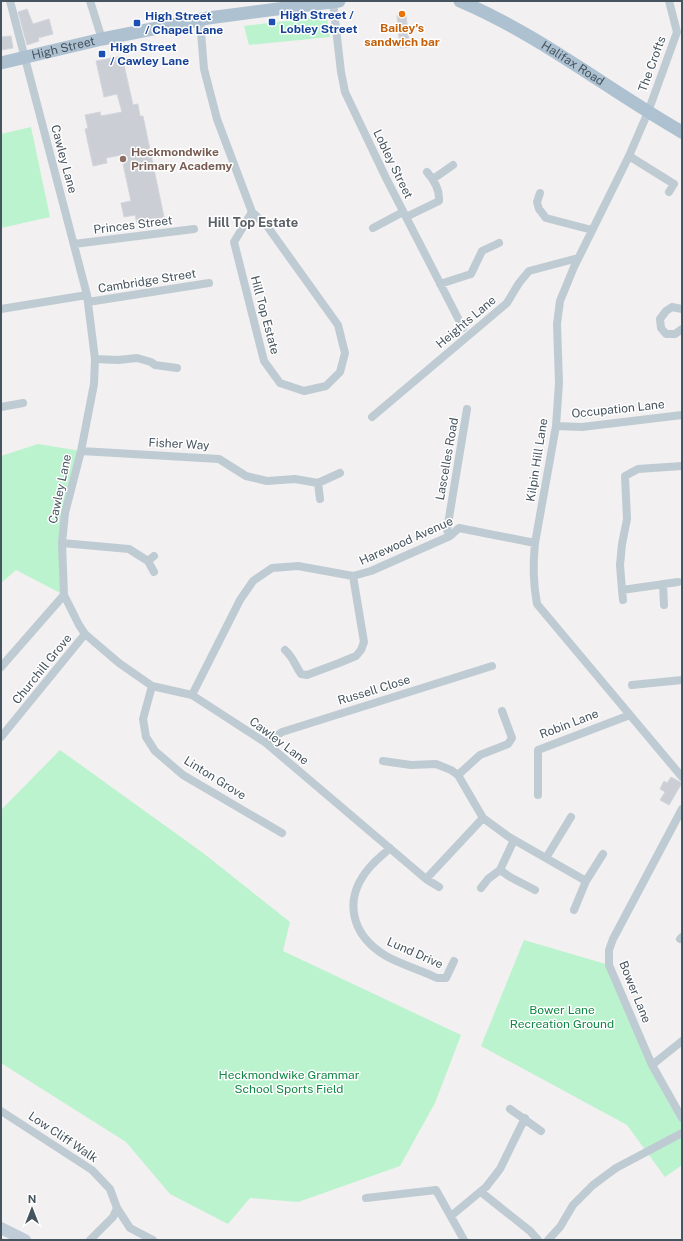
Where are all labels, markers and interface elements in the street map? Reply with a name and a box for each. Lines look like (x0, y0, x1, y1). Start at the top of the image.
place label: High Street / Lobley Street (280, 8, 357, 36)
place label: High Street / Chapel Lane (145, 9, 223, 37)
marker: Bailey's sandwich bar (397, 9, 407, 19)
marker: High Street / Lobley Street (267, 17, 277, 27)
marker: High Street / Chapel Lane (132, 18, 142, 28)
place label: Bailey's sandwich bar (364, 21, 440, 49)
street label: High Street (30, 34, 97, 62)
street label: The Crofts (635, 34, 669, 94)
street label: Halifax Road (539, 38, 607, 89)
place label: High Street / Cawley Lane (110, 40, 189, 68)
marker: High Street / Cawley Lane (97, 49, 107, 59)
street label: Cawley Lane (48, 123, 80, 195)
street label: Lobley Street (370, 127, 416, 201)
place label: Heckmondwike Primary Academy (131, 145, 233, 173)
marker: Heckmondwike Primary Academy (118, 154, 128, 164)
street label: Princes Street (93, 213, 174, 237)
district label: Hill Top Estate (208, 215, 298, 230)
street label: Cambridge Street (97, 266, 197, 296)
street label: Hill Top Estate (248, 274, 282, 356)
street label: Heights Lane (433, 293, 499, 351)
street label: Occupation Lane (571, 397, 665, 421)
street label: Lascelles Road (433, 417, 461, 501)
street label: Kilpin Hill Lane (524, 417, 551, 503)
street label: Fisher Way (148, 435, 210, 453)
street label: Cawley Lane (46, 453, 74, 525)
street label: Harewood Avenue (357, 514, 455, 568)
street label: Churchill Grove (9, 631, 75, 707)
street label: Russell Close (336, 672, 412, 708)
street label: Robin Lane (538, 706, 601, 742)
street label: Cawley Lane (247, 714, 311, 768)
street label: Linton Grove (181, 753, 249, 803)
street label: Lund Drive (385, 934, 445, 972)
street label: Bower Lane (616, 959, 654, 1025)
park label: Bower Lane Recreation Ground (510, 1003, 614, 1031)
park label: Heckmondwike Grammar School Sports Field (219, 1068, 360, 1096)
street label: Low Cliff Walk (26, 1109, 100, 1165)
north arrow (12, 1189, 52, 1229)
text: N (28, 1193, 36, 1205)

